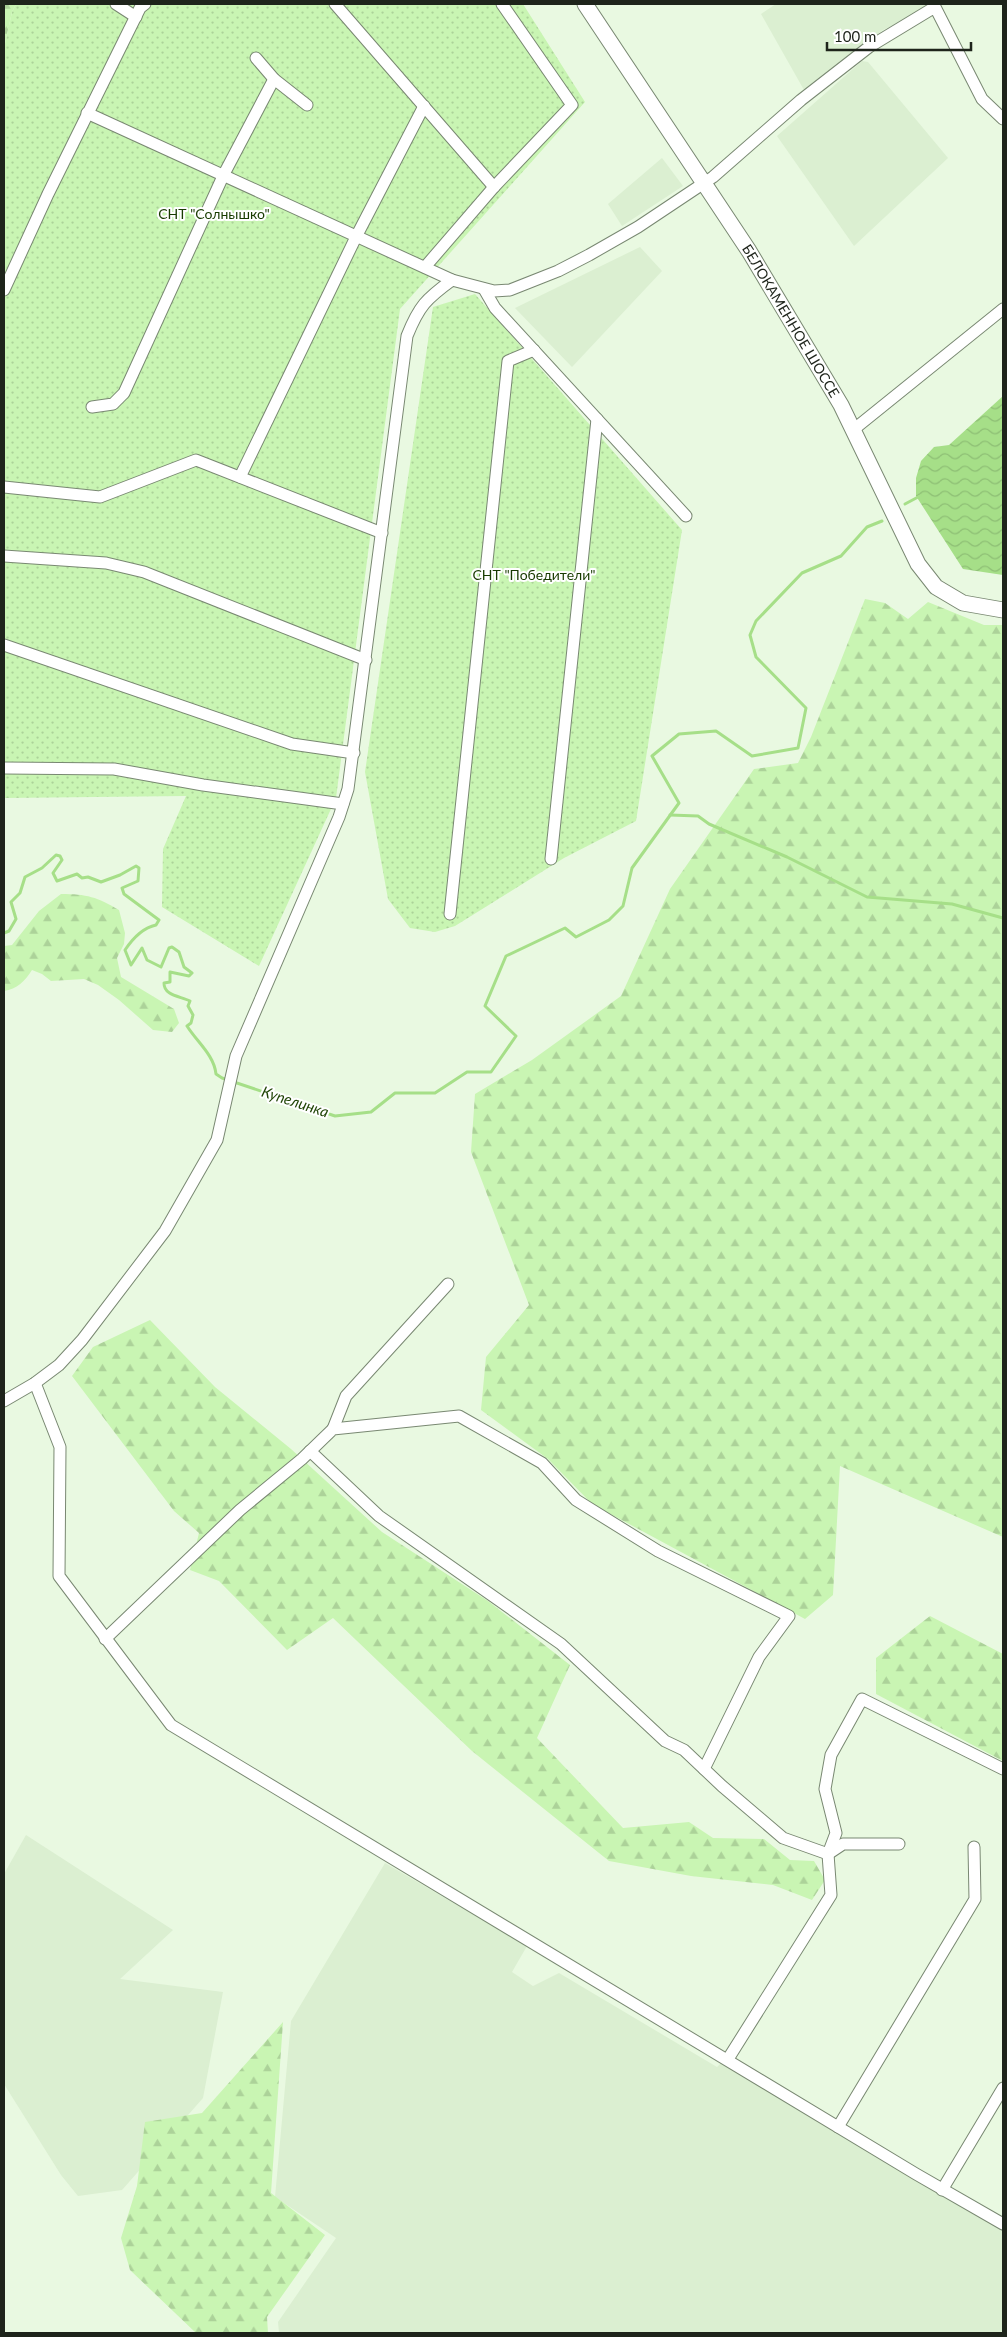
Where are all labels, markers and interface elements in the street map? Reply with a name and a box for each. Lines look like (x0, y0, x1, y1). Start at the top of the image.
scale bar (827, 20, 971, 52)
text: 100 m (834, 27, 876, 45)
park label: СНТ "Солнышко" (158, 205, 270, 222)
street label: БЕЛОКАМЕННОЕ ШОССЕ (739, 241, 843, 400)
park label: СНТ "Победители" (473, 566, 595, 583)
water label: Купелинка (259, 1082, 331, 1120)

